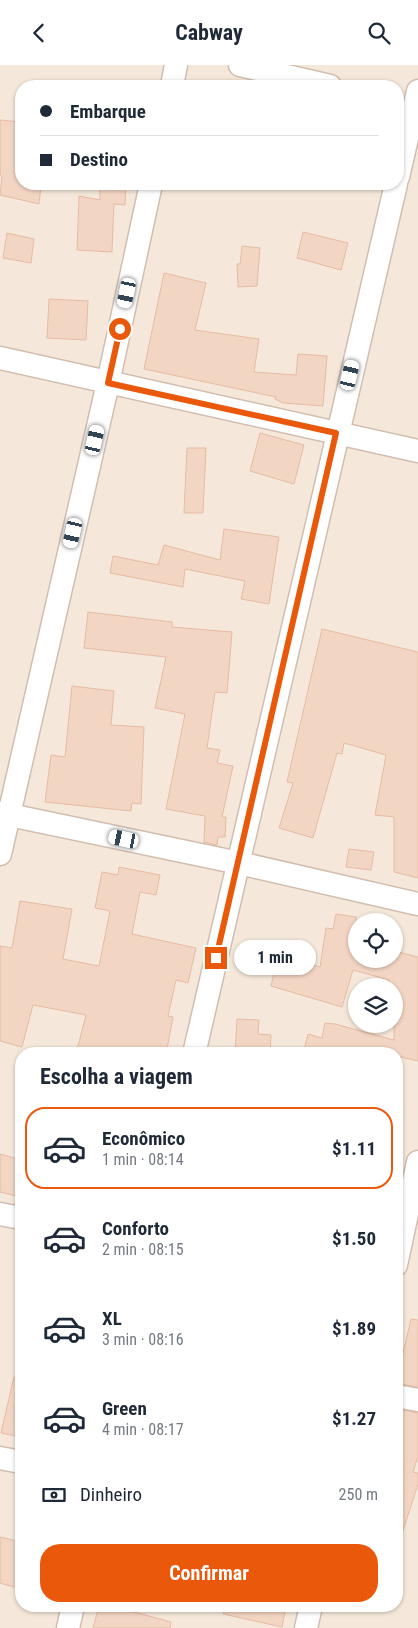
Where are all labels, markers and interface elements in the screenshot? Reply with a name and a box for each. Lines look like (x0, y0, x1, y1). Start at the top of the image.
icon: back (25, 19, 53, 47)
icon: search (365, 19, 393, 47)
text: Cabway (175, 20, 243, 45)
text: Embarque (70, 100, 146, 123)
text: Destino (70, 148, 128, 171)
car (116, 277, 137, 309)
route start (109, 318, 131, 340)
car (339, 359, 360, 391)
car (84, 424, 105, 456)
car (62, 517, 83, 549)
car (107, 829, 140, 849)
map controls (348, 913, 403, 1033)
button: locate (348, 913, 403, 968)
callout: 1 min (234, 941, 316, 975)
route end (205, 947, 227, 969)
text: 1 min (257, 948, 293, 967)
button: layers (348, 978, 403, 1033)
text: Escolha a viagem (40, 1064, 193, 1089)
icon: car (42, 1126, 87, 1171)
text: Econômico (102, 1127, 185, 1150)
text: $1.11 (332, 1137, 376, 1160)
text: 1 min · 08:14 (102, 1150, 184, 1169)
icon: car (42, 1216, 87, 1261)
text: Conforto (102, 1217, 169, 1240)
text: $1.50 (332, 1227, 376, 1250)
text: 2 min · 08:15 (102, 1240, 184, 1259)
icon: car (42, 1306, 87, 1351)
text: XL (102, 1307, 122, 1330)
text: $1.89 (332, 1317, 376, 1340)
text: 3 min · 08:16 (102, 1330, 184, 1349)
icon: car (42, 1396, 87, 1441)
text: Green (102, 1397, 147, 1420)
text: $1.27 (332, 1407, 376, 1430)
text: 4 min · 08:17 (102, 1420, 184, 1439)
icon: cash (40, 1481, 68, 1509)
text: Dinheiro (80, 1483, 142, 1506)
text: 250 m (339, 1485, 378, 1504)
button: Confirmar (40, 1544, 378, 1602)

